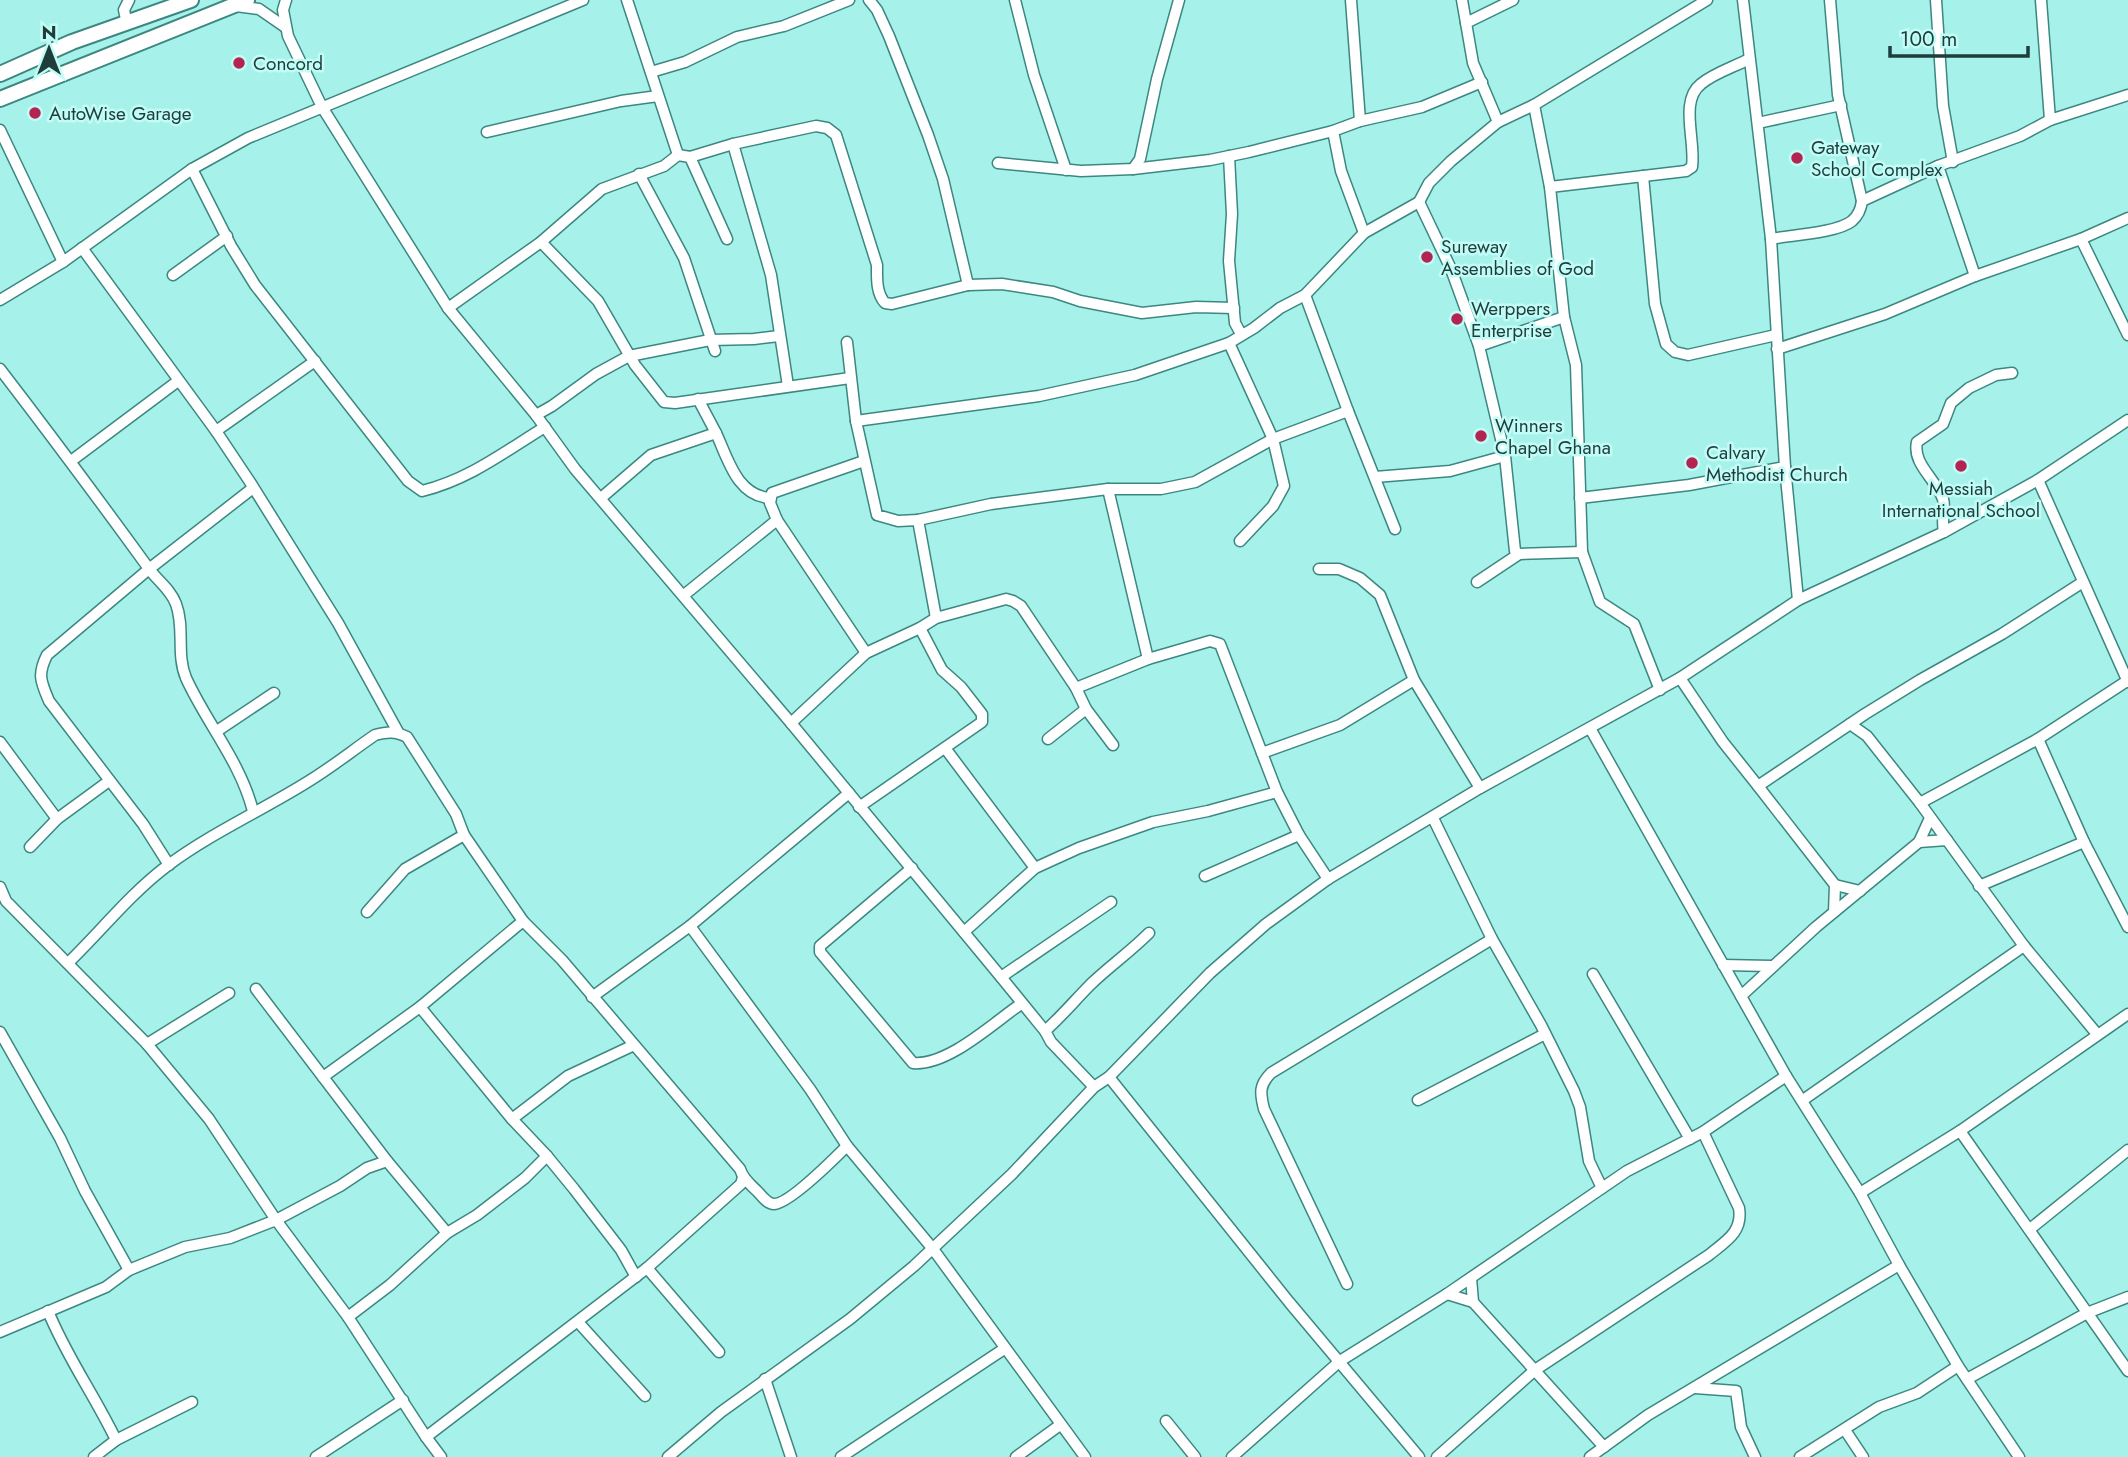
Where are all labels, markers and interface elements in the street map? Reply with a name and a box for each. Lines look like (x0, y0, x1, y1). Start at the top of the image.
north arrow (14, 14, 84, 84)
scale bar (1890, 14, 2028, 58)
text: N (41, 19, 57, 46)
text: 100 m (1900, 24, 1957, 54)
place label: Concord (253, 50, 323, 77)
marker: Concord (231, 55, 247, 71)
place label: AutoWise Garage (49, 100, 192, 127)
marker: AutoWise Garage (27, 105, 43, 121)
place label: Gateway School Complex (1811, 134, 1942, 183)
marker: Gateway School Complex (1789, 150, 1805, 166)
place label: Sureway Assemblies of God (1441, 233, 1594, 282)
marker: Sureway Assemblies of God (1419, 249, 1435, 265)
place label: Werppers Enterprise (1471, 295, 1552, 344)
marker: Werppers Enterprise (1449, 311, 1465, 327)
place label: Winners Chapel Ghana (1495, 412, 1611, 461)
marker: Winners Chapel Ghana (1473, 428, 1489, 444)
place label: Calvary Methodist Church (1706, 439, 1848, 488)
marker: Calvary Methodist Church (1684, 455, 1700, 471)
marker: Messiah International School (1953, 458, 1969, 474)
place label: Messiah International School (1882, 475, 2040, 524)

